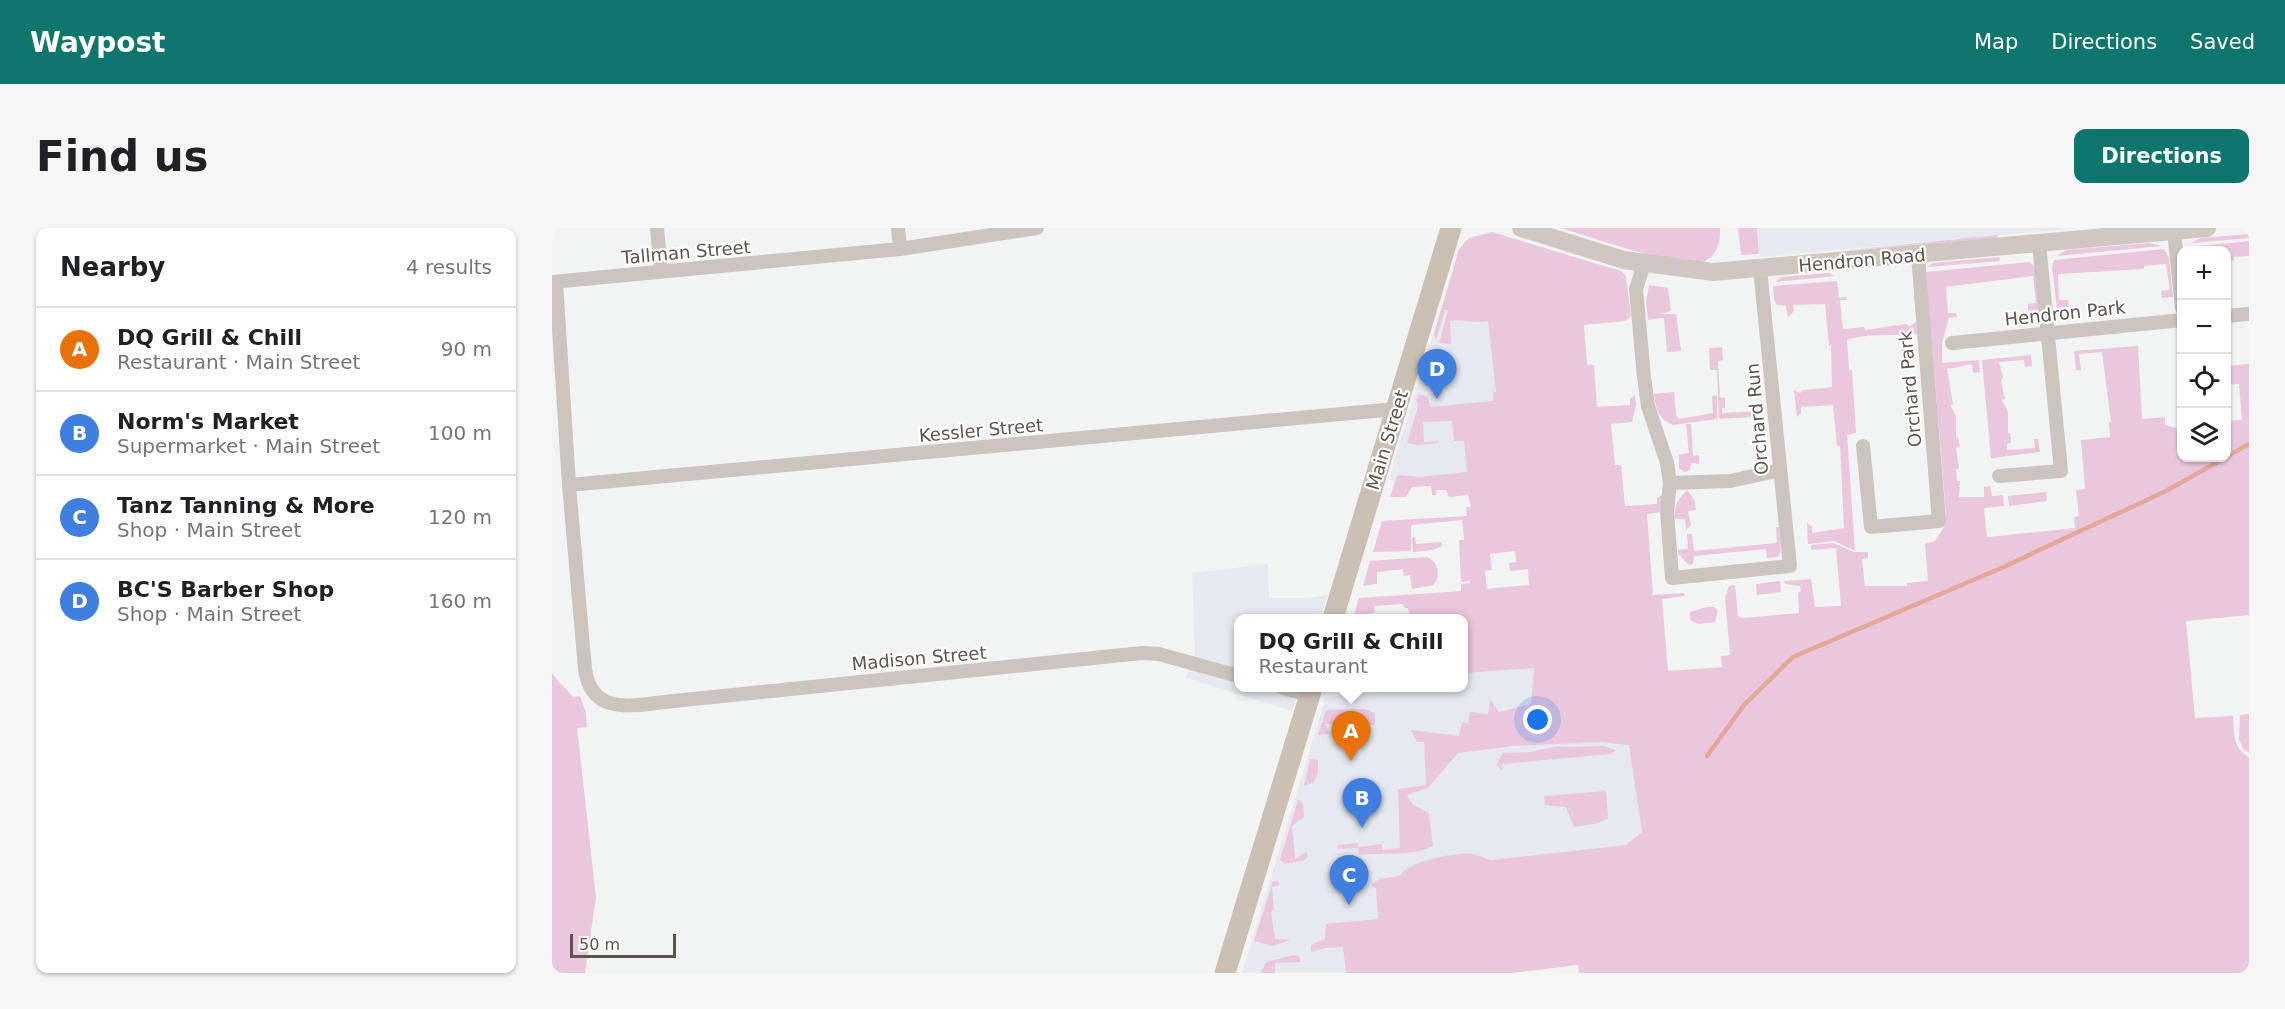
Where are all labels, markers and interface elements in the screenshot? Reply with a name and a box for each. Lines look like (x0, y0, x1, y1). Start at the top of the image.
text: Waypost (30, 26, 166, 59)
text: Map (1974, 30, 2018, 54)
text: Directions (2051, 30, 2157, 54)
text: Saved (2190, 30, 2255, 54)
button: Directions (2074, 129, 2249, 183)
text: Find us (36, 132, 209, 181)
street label: Tallman Street (620, 236, 751, 268)
street label: Hendron Road (1797, 244, 1927, 276)
map controls (2177, 246, 2231, 462)
button: + (2177, 246, 2231, 300)
text: Nearby (60, 252, 165, 282)
text: 4 results (406, 255, 492, 279)
street label: Hendron Park (2003, 296, 2127, 330)
button: − (2177, 300, 2231, 354)
text: DQ Grill & Chill (117, 325, 302, 350)
street label: Orchard Park (1894, 329, 1926, 448)
text: A (72, 337, 87, 361)
text: 90 m (441, 337, 492, 361)
text: Restaurant · Main Street (117, 350, 360, 374)
pin: D (1418, 350, 1456, 399)
button: locate (2177, 354, 2231, 408)
street label: Orchard Run (1742, 362, 1772, 476)
street label: Main Street (1362, 387, 1412, 493)
button: layers (2177, 408, 2231, 462)
text: Norm's Market (117, 409, 299, 434)
street label: Kessler Street (918, 414, 1044, 446)
text: B (72, 421, 87, 445)
text: 100 m (428, 421, 492, 445)
text: Supermarket · Main Street (117, 434, 380, 458)
text: Tanz Tanning & More (117, 493, 375, 518)
text: C (72, 505, 87, 529)
text: 120 m (428, 505, 492, 529)
text: Shop · Main Street (117, 518, 301, 542)
text: BC'S Barber Shop (117, 577, 334, 602)
text: D (71, 589, 88, 613)
text: 160 m (428, 589, 492, 613)
text: Shop · Main Street (117, 602, 301, 626)
popup (1234, 614, 1468, 692)
text: DQ Grill & Chill (1258, 629, 1444, 654)
street label: Madison Street (851, 642, 987, 674)
text: Restaurant (1258, 654, 1368, 678)
your location (1523, 705, 1552, 734)
pin: A (1332, 712, 1370, 761)
pin: B (1342, 778, 1382, 828)
pin: C (1330, 856, 1368, 905)
scale bar (570, 931, 676, 958)
text: 50 m (579, 935, 620, 954)

